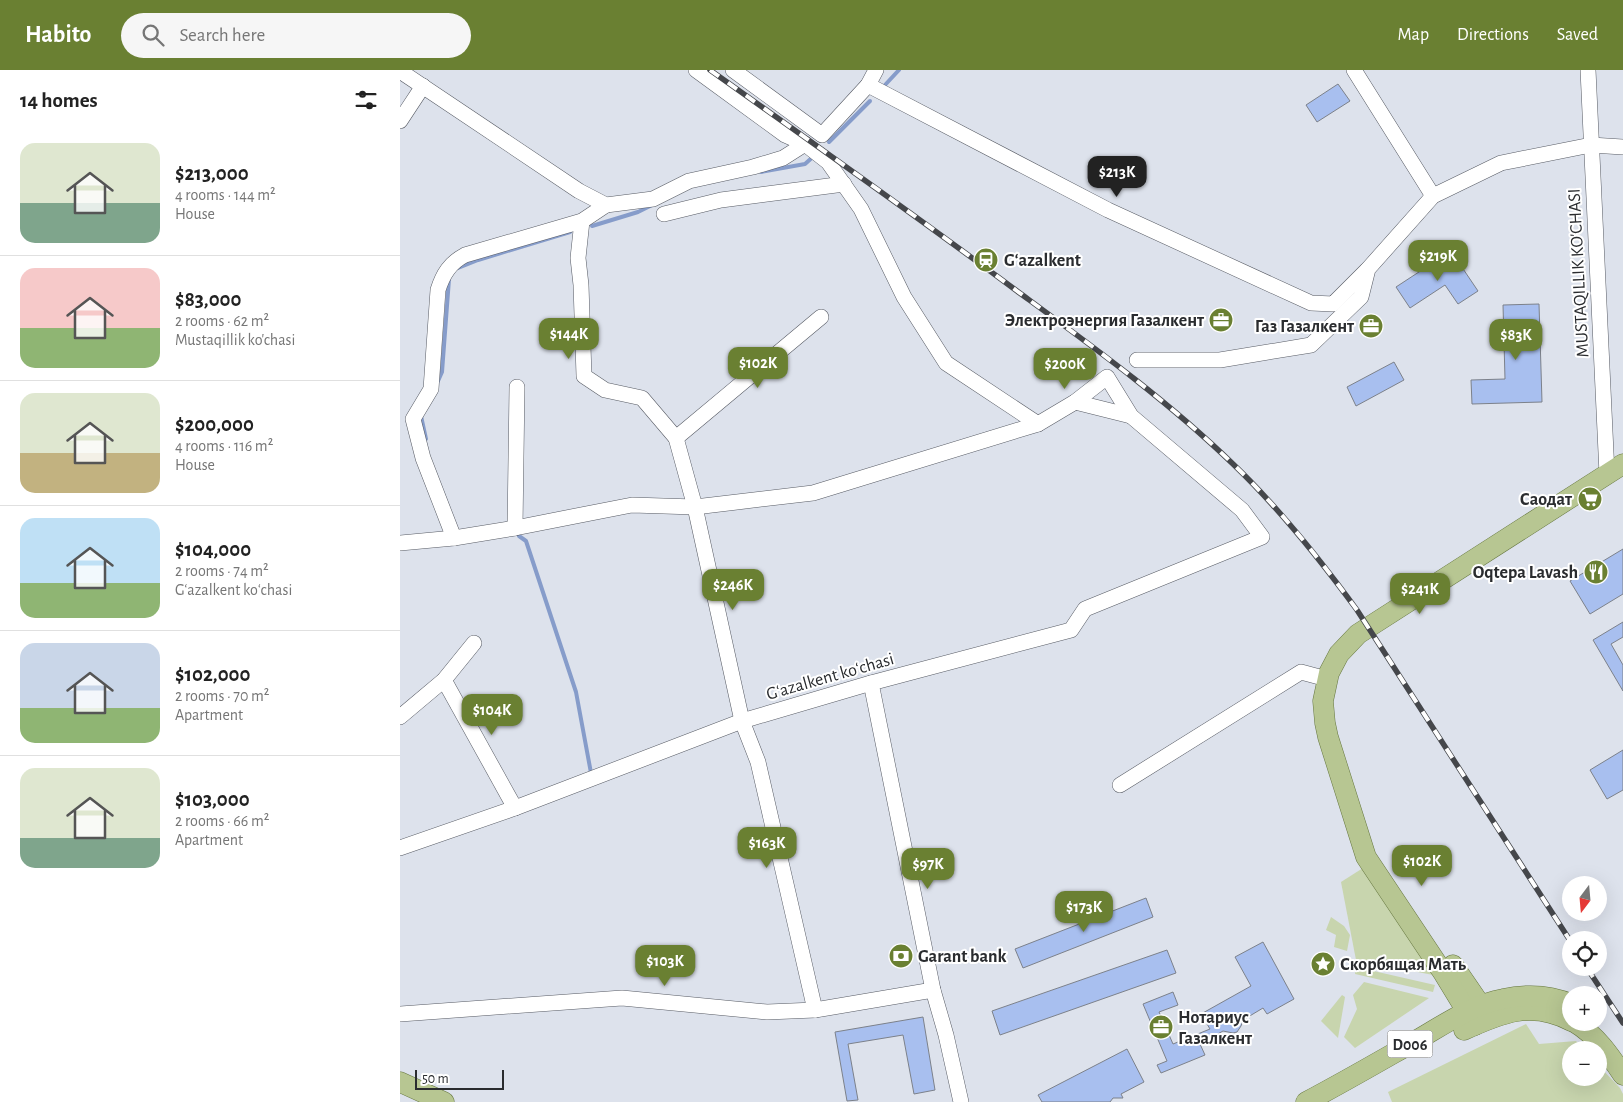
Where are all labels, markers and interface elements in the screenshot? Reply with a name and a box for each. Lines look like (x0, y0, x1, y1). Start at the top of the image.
search box (121, 13, 471, 58)
icon: search (139, 21, 167, 49)
text: Habito (25, 23, 91, 47)
text: Search here (179, 26, 265, 45)
text: Map (1398, 26, 1429, 44)
text: Directions (1457, 26, 1529, 44)
text: Saved (1557, 26, 1598, 44)
icon: filters (352, 86, 380, 114)
text: 14 homes (20, 90, 98, 111)
pin: $213K (1082, 156, 1152, 198)
icon: home (60, 163, 120, 223)
text: $213,000 (175, 163, 249, 184)
text: $213K (1099, 164, 1135, 180)
text: 4 rooms · 144 m² (175, 187, 276, 203)
street label: MUSTAQILLIK KO'CHASI (1566, 188, 1592, 358)
text: House (175, 206, 215, 222)
pin: $219K (1403, 240, 1473, 282)
station icon: Gʻazalkent (973, 247, 999, 273)
text: $219K (1419, 248, 1457, 264)
place label: Gʻazalkent (1004, 252, 1081, 270)
icon: home (60, 288, 120, 348)
text: $83,000 (175, 289, 242, 310)
office icon: Электроэнергия Газалкент (1208, 307, 1234, 333)
place label: Электроэнергия Газалкент (1005, 312, 1205, 330)
text: 2 rooms · 62 m² (175, 313, 269, 329)
office icon: Газ Газалкент (1358, 313, 1384, 339)
pin: $144K (534, 318, 604, 360)
place label: Газ Газалкент (1255, 318, 1355, 336)
pin: $83K (1486, 318, 1546, 361)
text: $144K (550, 326, 588, 342)
text: $83K (1500, 327, 1532, 343)
text: Mustaqillik ko'chasi (175, 332, 295, 348)
pin: $102K (723, 346, 793, 389)
pin: $200K (1030, 348, 1100, 390)
text: $102K (739, 355, 777, 371)
text: $200K (1045, 356, 1085, 372)
icon: home (60, 413, 120, 473)
text: $200,000 (175, 414, 254, 435)
text: 4 rooms · 116 m² (175, 438, 273, 454)
text: House (175, 457, 215, 473)
supermarket icon: Саодат (1577, 486, 1603, 512)
place label: Саодат (1520, 491, 1573, 509)
icon: home (60, 538, 120, 598)
text: $104,000 (175, 539, 251, 560)
restaurant icon: Oqtepa Lavash (1583, 559, 1609, 585)
text: 2 rooms · 74 m² (175, 563, 269, 579)
place label: Oqtepa Lavash (1473, 564, 1578, 582)
pin: $246K (698, 568, 768, 611)
pin: $241K (1385, 572, 1455, 615)
text: $246K (713, 577, 753, 593)
text: $241K (1401, 581, 1439, 597)
text: Gʻazalkent koʻchasi (175, 582, 292, 598)
street label: Gʻazalkent koʻchasi (764, 650, 896, 704)
icon: home (60, 663, 120, 723)
text: $102,000 (175, 664, 250, 685)
text: 2 rooms · 70 m² (175, 688, 269, 704)
pin: $104K (457, 694, 527, 736)
text: $104K (473, 702, 511, 718)
text: Apartment (175, 707, 243, 723)
icon: home (60, 788, 120, 848)
text: $103,000 (175, 789, 250, 810)
text: 2 rooms · 66 m² (175, 813, 269, 829)
pin: $163K (732, 826, 802, 869)
text: Apartment (175, 832, 243, 848)
text: $163K (749, 835, 785, 851)
pin: $102K (1387, 844, 1457, 887)
pin: $97K (898, 848, 958, 890)
text: $102K (1403, 853, 1441, 869)
text: $97K (912, 856, 944, 872)
north arrow (1562, 876, 1608, 921)
map controls (1562, 876, 1607, 1086)
pin: $173K (1049, 890, 1119, 933)
text: $173K (1066, 899, 1102, 915)
button: locate (1562, 931, 1607, 976)
bank icon: Garant bank (888, 943, 914, 969)
pin: $103K (630, 944, 700, 987)
place label: Garant bank (918, 948, 1007, 966)
place icon: Скорбящая Мать (1310, 951, 1336, 977)
text: $103K (646, 953, 684, 969)
place label: Скорбящая Мать (1340, 956, 1467, 974)
button: + (1562, 986, 1607, 1031)
place label: Нотариус Газалкент (1178, 1009, 1253, 1048)
office icon: Нотариус Газалкент (1148, 1014, 1174, 1040)
road number: D006 (1388, 1031, 1432, 1058)
button: − (1562, 1041, 1607, 1086)
scale bar (415, 1067, 504, 1090)
text: 50 m (422, 1072, 449, 1086)

